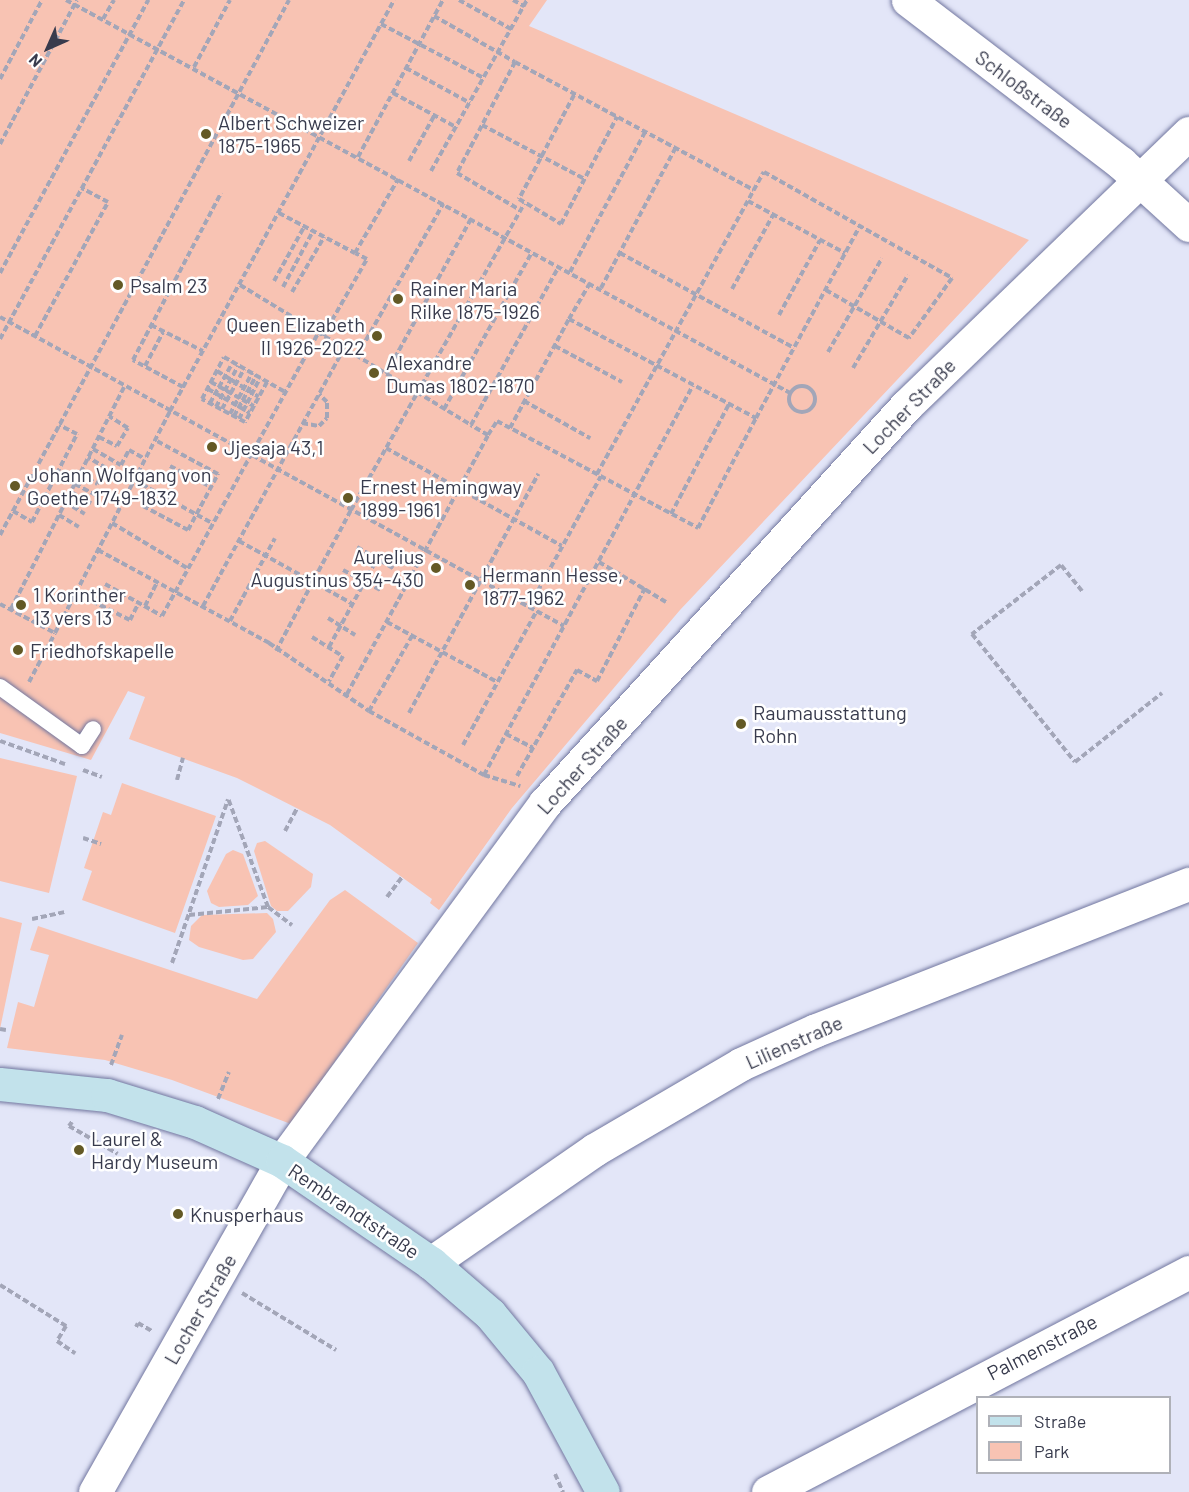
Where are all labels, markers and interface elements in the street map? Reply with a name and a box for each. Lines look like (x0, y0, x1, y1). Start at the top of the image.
north arrow (18, 18, 78, 78)
street label: Schloßstraße (971, 45, 1077, 133)
text: N (24, 51, 45, 72)
place label: Albert Schweizer 1875-1965 (218, 110, 364, 157)
marker: Albert Schweizer 1875-1965 (199, 127, 213, 141)
place label: Psalm 23 (130, 273, 208, 297)
place label: Rainer Maria Rilke 1875-1926 (410, 276, 540, 323)
marker: Psalm 23 (111, 278, 125, 292)
marker: Rainer Maria Rilke 1875-1926 (391, 292, 405, 306)
place label: Queen Elizabeth II 1926-2022 (226, 312, 365, 359)
marker: Queen Elizabeth II 1926-2022 (370, 329, 384, 343)
place label: Alexandre Dumas 1802-1870 (386, 350, 535, 397)
street label: Locher Straße (857, 353, 961, 459)
marker: Alexandre Dumas 1802-1870 (367, 366, 381, 380)
place label: Jjesaja 43,1 (224, 435, 323, 459)
marker: Jjesaja 43,1 (205, 440, 219, 454)
place label: Johann Wolfgang von Goethe 1749-1832 (27, 462, 212, 509)
place label: Ernest Hemingway 1899-1961 (360, 474, 522, 521)
marker: Johann Wolfgang von Goethe 1749-1832 (8, 479, 22, 493)
marker: Ernest Hemingway 1899-1961 (341, 491, 355, 505)
place label: Aurelius Augustinus 354-430 (251, 544, 424, 591)
marker: Aurelius Augustinus 354-430 (429, 561, 443, 575)
place label: Hermann Hesse, 1877-1962 (482, 562, 623, 609)
marker: Hermann Hesse, 1877-1962 (463, 578, 477, 592)
place label: 1 Korinther 13 vers 13 (33, 582, 126, 629)
marker: 1 Korinther 13 vers 13 (14, 598, 28, 612)
place label: Friedhofskapelle (30, 638, 174, 662)
marker: Friedhofskapelle (11, 643, 25, 657)
place label: Raumausstattung Rohn (753, 700, 907, 747)
street label: Locher Straße (532, 711, 632, 819)
marker: Raumausstattung Rohn (734, 717, 748, 731)
street label: Lilienstraße (742, 1010, 846, 1074)
place label: Laurel & Hardy Museum (91, 1126, 218, 1173)
marker: Laurel & Hardy Museum (72, 1143, 86, 1157)
street label: Rembrandtstraße (284, 1158, 424, 1264)
place label: Knusperhaus (190, 1202, 304, 1226)
marker: Knusperhaus (171, 1207, 185, 1221)
street label: Locher Straße (159, 1250, 241, 1368)
street label: Palmenstraße (983, 1309, 1101, 1385)
legend (976, 1396, 1171, 1474)
text: Straße (1034, 1410, 1086, 1432)
text: Park (1034, 1440, 1069, 1462)

